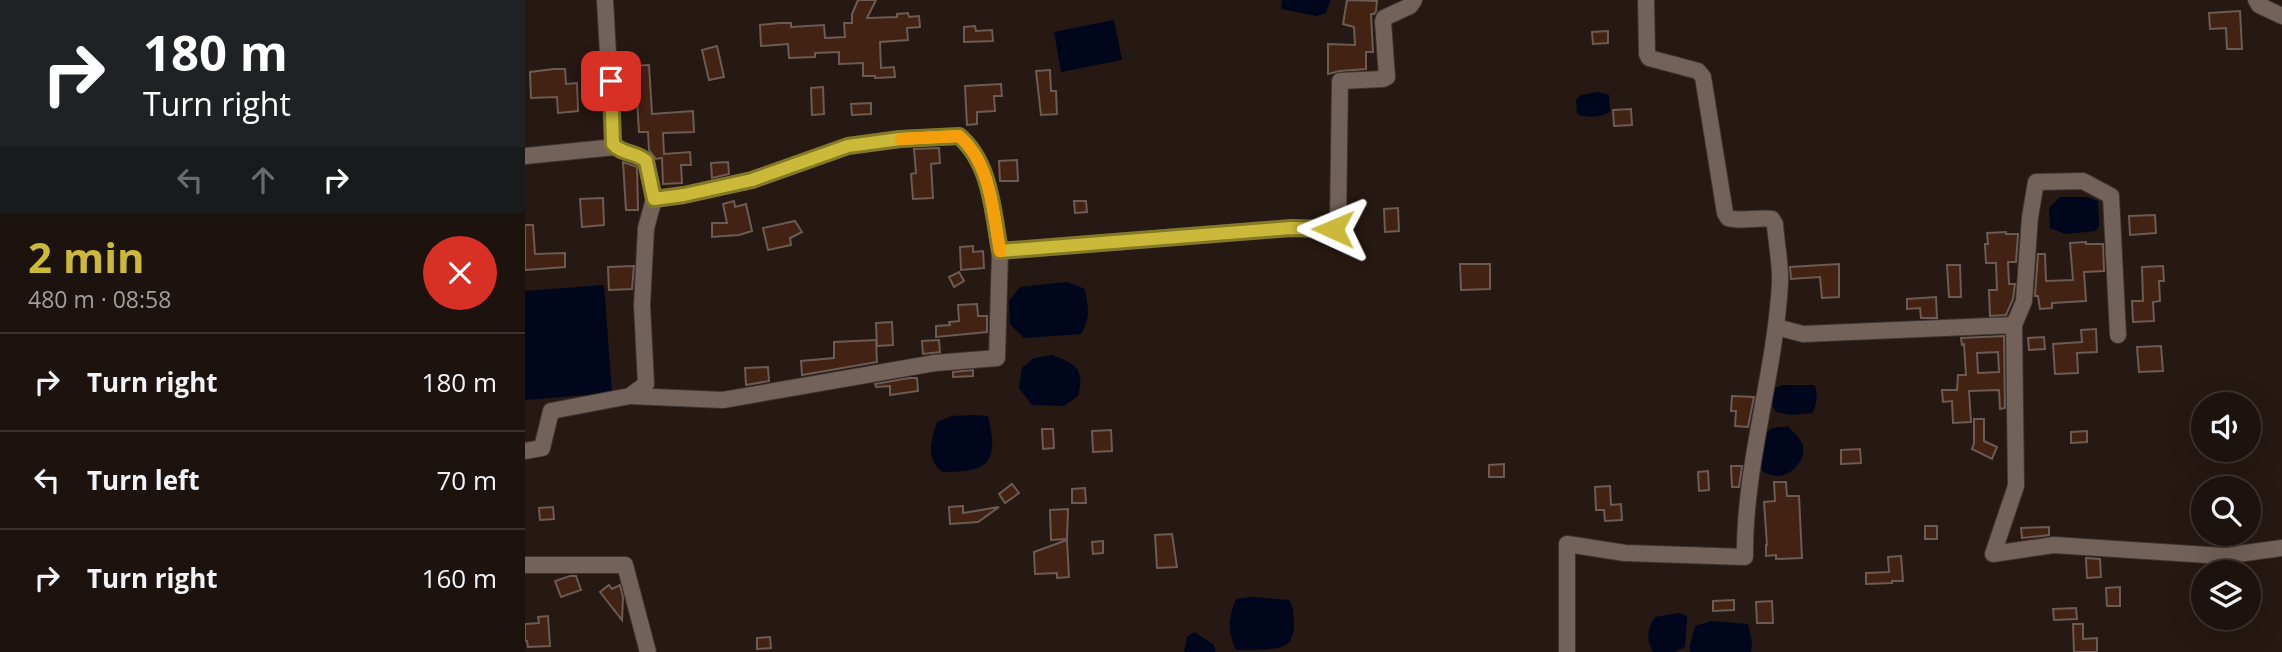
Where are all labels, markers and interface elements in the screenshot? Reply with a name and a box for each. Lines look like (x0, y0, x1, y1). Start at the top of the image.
text: 180 m (143, 19, 288, 85)
icon: right (28, 28, 119, 119)
pin (581, 51, 641, 111)
icon: arrive (592, 62, 630, 100)
text: Turn right (143, 82, 291, 125)
icon: left (171, 161, 209, 199)
icon: ahead (244, 161, 282, 199)
icon: right (317, 161, 355, 199)
position arrow (1296, 192, 1370, 266)
text: 2 min (28, 228, 145, 285)
button: close (423, 236, 497, 310)
text: 480 m · 08:58 (28, 283, 171, 315)
icon: right (28, 363, 66, 401)
text: Turn right (87, 364, 218, 400)
text: 180 m (422, 364, 497, 400)
map controls (2191, 392, 2261, 630)
button: sound (2191, 392, 2261, 462)
icon: left (28, 461, 66, 499)
text: Turn left (87, 462, 199, 498)
text: 70 m (436, 462, 497, 498)
button: search (2191, 476, 2261, 546)
icon: right (28, 559, 66, 597)
text: Turn right (87, 560, 218, 596)
text: 160 m (422, 560, 497, 596)
button: layers (2191, 560, 2261, 630)

